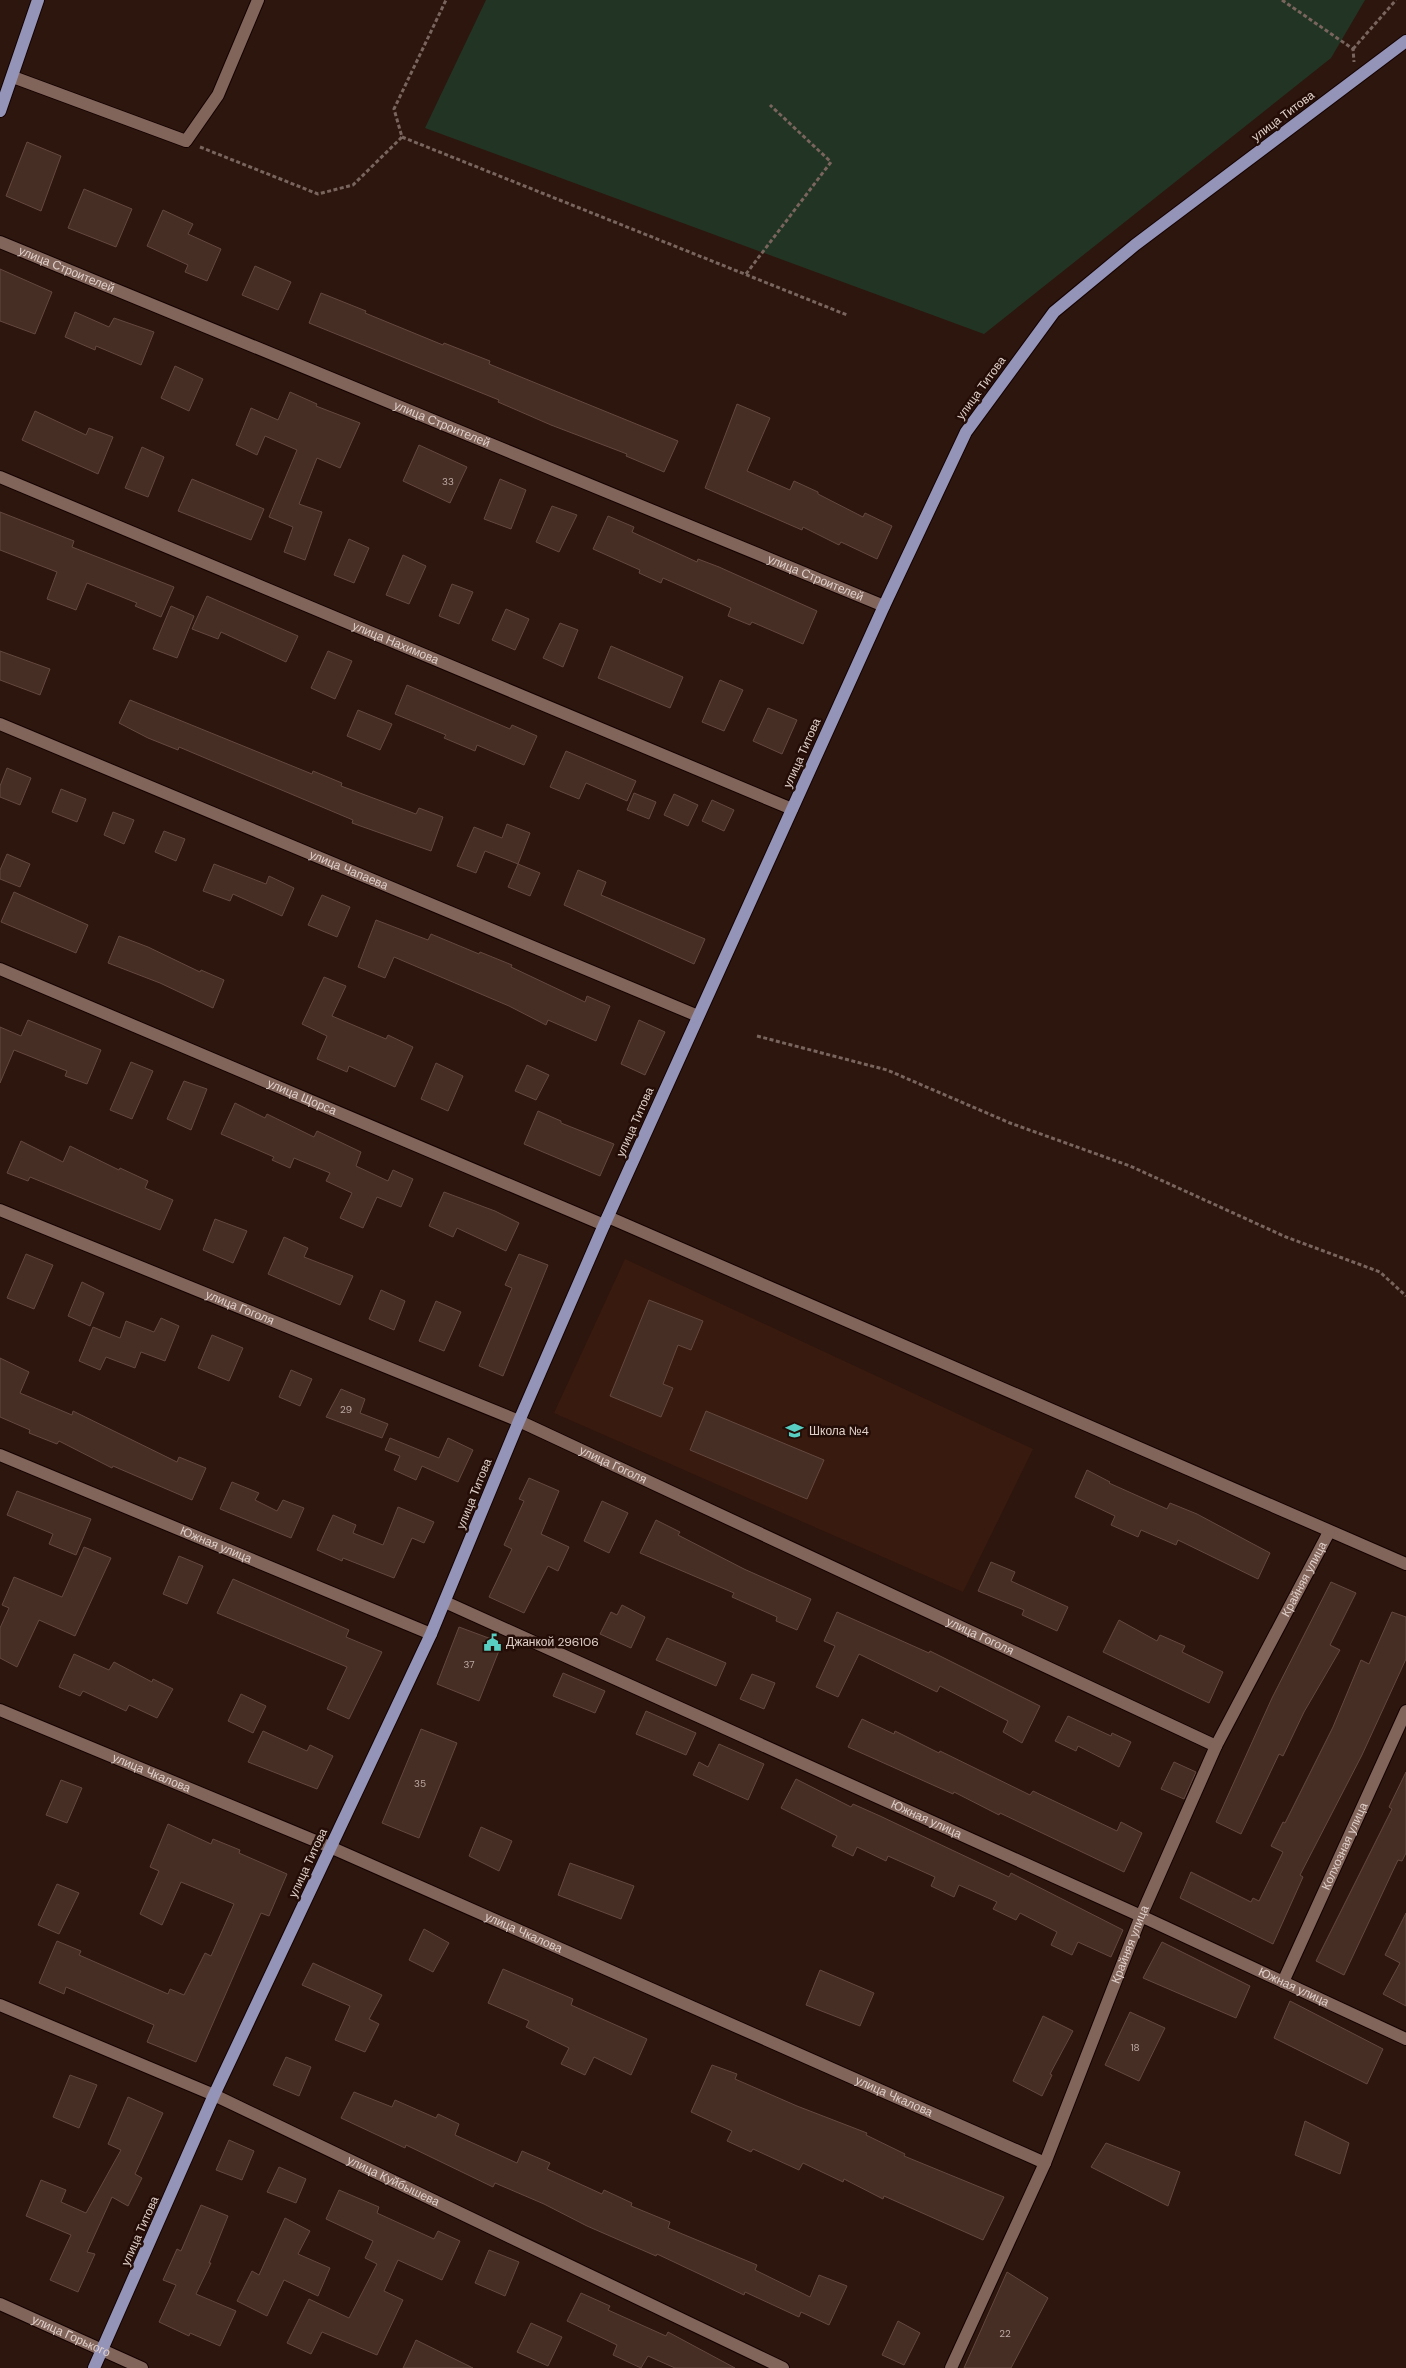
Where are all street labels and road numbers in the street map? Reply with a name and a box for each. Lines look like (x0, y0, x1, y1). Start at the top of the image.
street label: улица Титова (1248, 87, 1318, 145)
street label: улица Строителей (16, 242, 117, 296)
street label: улица Титова (953, 353, 1010, 423)
street label: улица Строителей (392, 397, 492, 451)
street label: улица Строителей (765, 551, 866, 605)
street label: улица Нахимова (350, 618, 442, 668)
street label: улица Титова (780, 715, 825, 790)
street label: улица Чапаева (307, 846, 391, 894)
street label: улица Щорса (265, 1075, 339, 1119)
street label: улица Титова (613, 1084, 658, 1159)
street label: улица Гоголя (203, 1286, 277, 1329)
street label: улица Гоголя (577, 1442, 649, 1487)
street label: улица Титова (453, 1456, 496, 1532)
street label: Южная улица (178, 1523, 255, 1567)
street label: Крайняя улица (1278, 1538, 1331, 1620)
street label: улица Гоголя (944, 1613, 1016, 1659)
street label: улица Чкалова (110, 1750, 193, 1796)
street label: Южная улица (888, 1796, 965, 1842)
street label: Колхозная улица (1318, 1800, 1372, 1893)
street label: улица Титова (285, 1826, 331, 1900)
street label: Крайняя улица (1107, 1902, 1153, 1986)
street label: улица Чкалова (482, 1908, 565, 1957)
street label: Южная улица (1256, 1964, 1332, 2010)
street label: улица Чкалова (853, 2072, 936, 2121)
street label: улица Куйбышева (344, 2152, 442, 2210)
street label: улица Титова (118, 2193, 163, 2268)
street label: улица Горького (29, 2311, 113, 2361)

